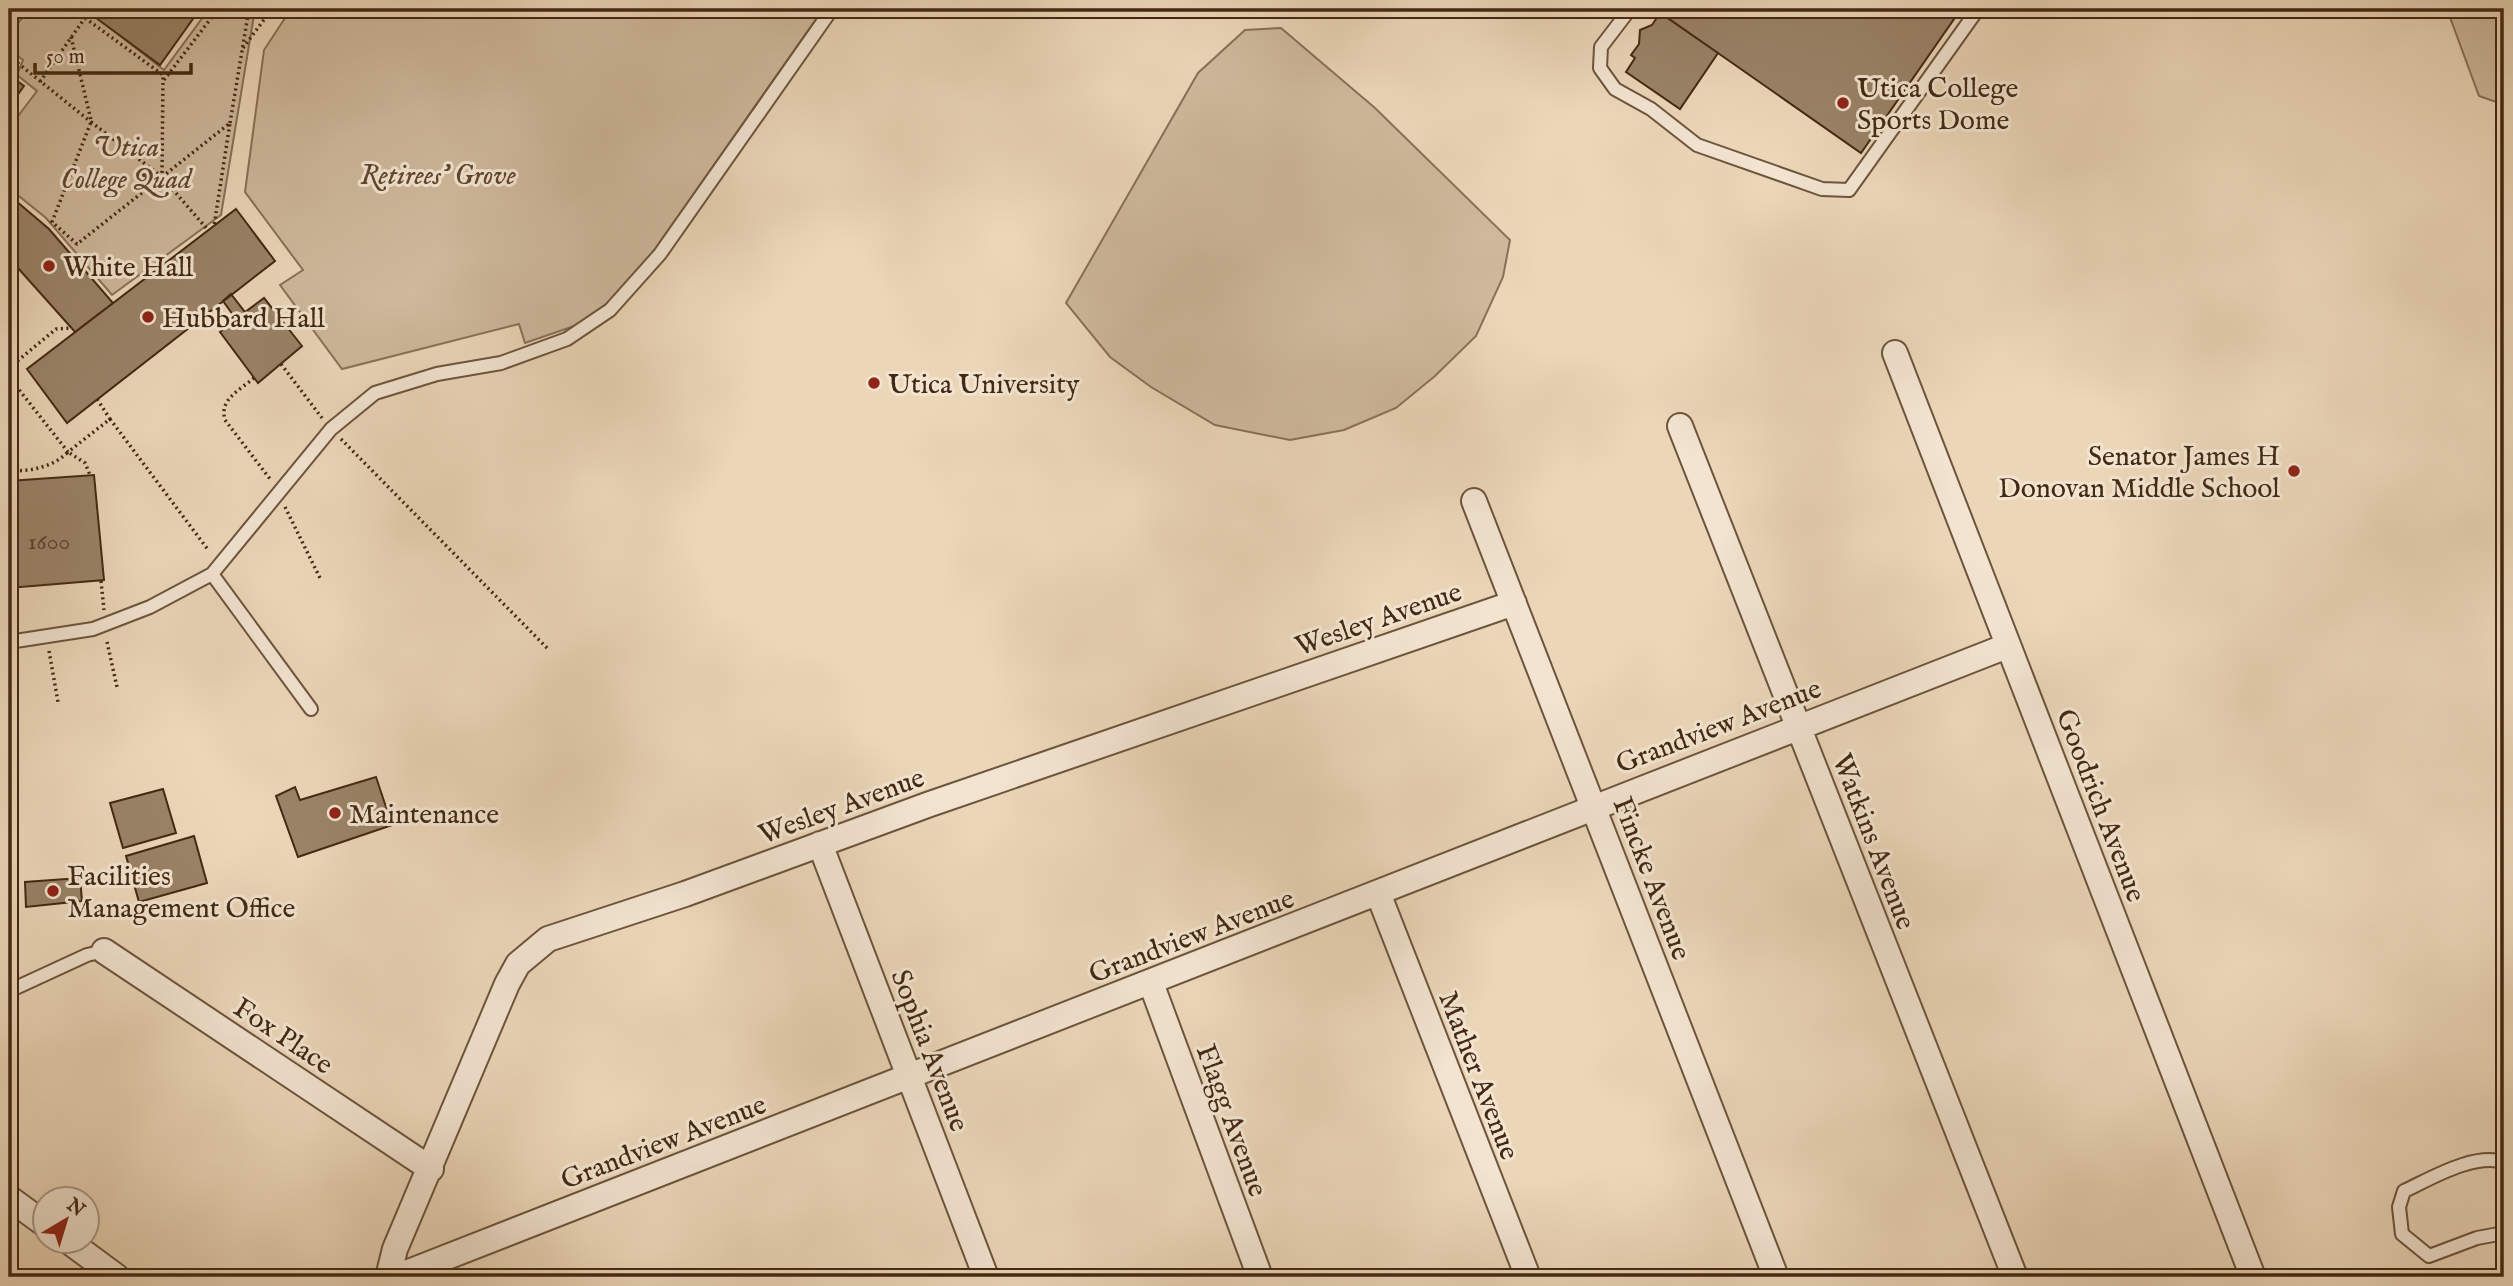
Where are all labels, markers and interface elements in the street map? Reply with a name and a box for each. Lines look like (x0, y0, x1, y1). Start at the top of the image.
scale bar (35, 32, 191, 76)
text: 50 m (46, 44, 85, 71)
place label: Utica College Sports Dome (1857, 72, 2018, 139)
marker: Utica College Sports Dome (1835, 95, 1851, 111)
park label: Utica College Quad (61, 131, 193, 198)
park label: Retirees' Grove (360, 159, 516, 194)
place label: White Hall (63, 251, 194, 286)
marker: White Hall (41, 258, 57, 274)
place label: Hubbard Hall (162, 302, 325, 337)
marker: Hubbard Hall (140, 309, 156, 325)
place label: Utica University (888, 368, 1080, 403)
marker: Utica University (866, 375, 882, 391)
place label: Senator James H Donovan Middle School (1998, 440, 2280, 507)
marker: Senator James H Donovan Middle School (2286, 463, 2302, 479)
house number: 1600 (28, 527, 70, 558)
street label: Wesley Avenue (1291, 575, 1467, 665)
street label: Grandview Avenue (1611, 672, 1827, 783)
street label: Goodrich Avenue (2047, 705, 2153, 907)
street label: Watkins Avenue (1823, 749, 1922, 935)
street label: Wesley Avenue (754, 761, 930, 854)
street label: Fincke Avenue (1604, 793, 1698, 965)
place label: Maintenance (349, 798, 499, 833)
marker: Maintenance (327, 805, 343, 821)
place label: Facilities Management Office (67, 860, 296, 927)
street label: Grandview Avenue (1084, 882, 1300, 993)
marker: Facilities Management Office (45, 883, 61, 899)
street label: Sophia Avenue (882, 965, 976, 1137)
street label: Mather Avenue (1429, 987, 1526, 1165)
street label: Fox Place (226, 991, 339, 1083)
street label: Flagg Avenue (1187, 1040, 1274, 1202)
street label: Grandview Avenue (556, 1088, 772, 1199)
north arrow (32, 1184, 102, 1254)
text: N (61, 1193, 90, 1223)

